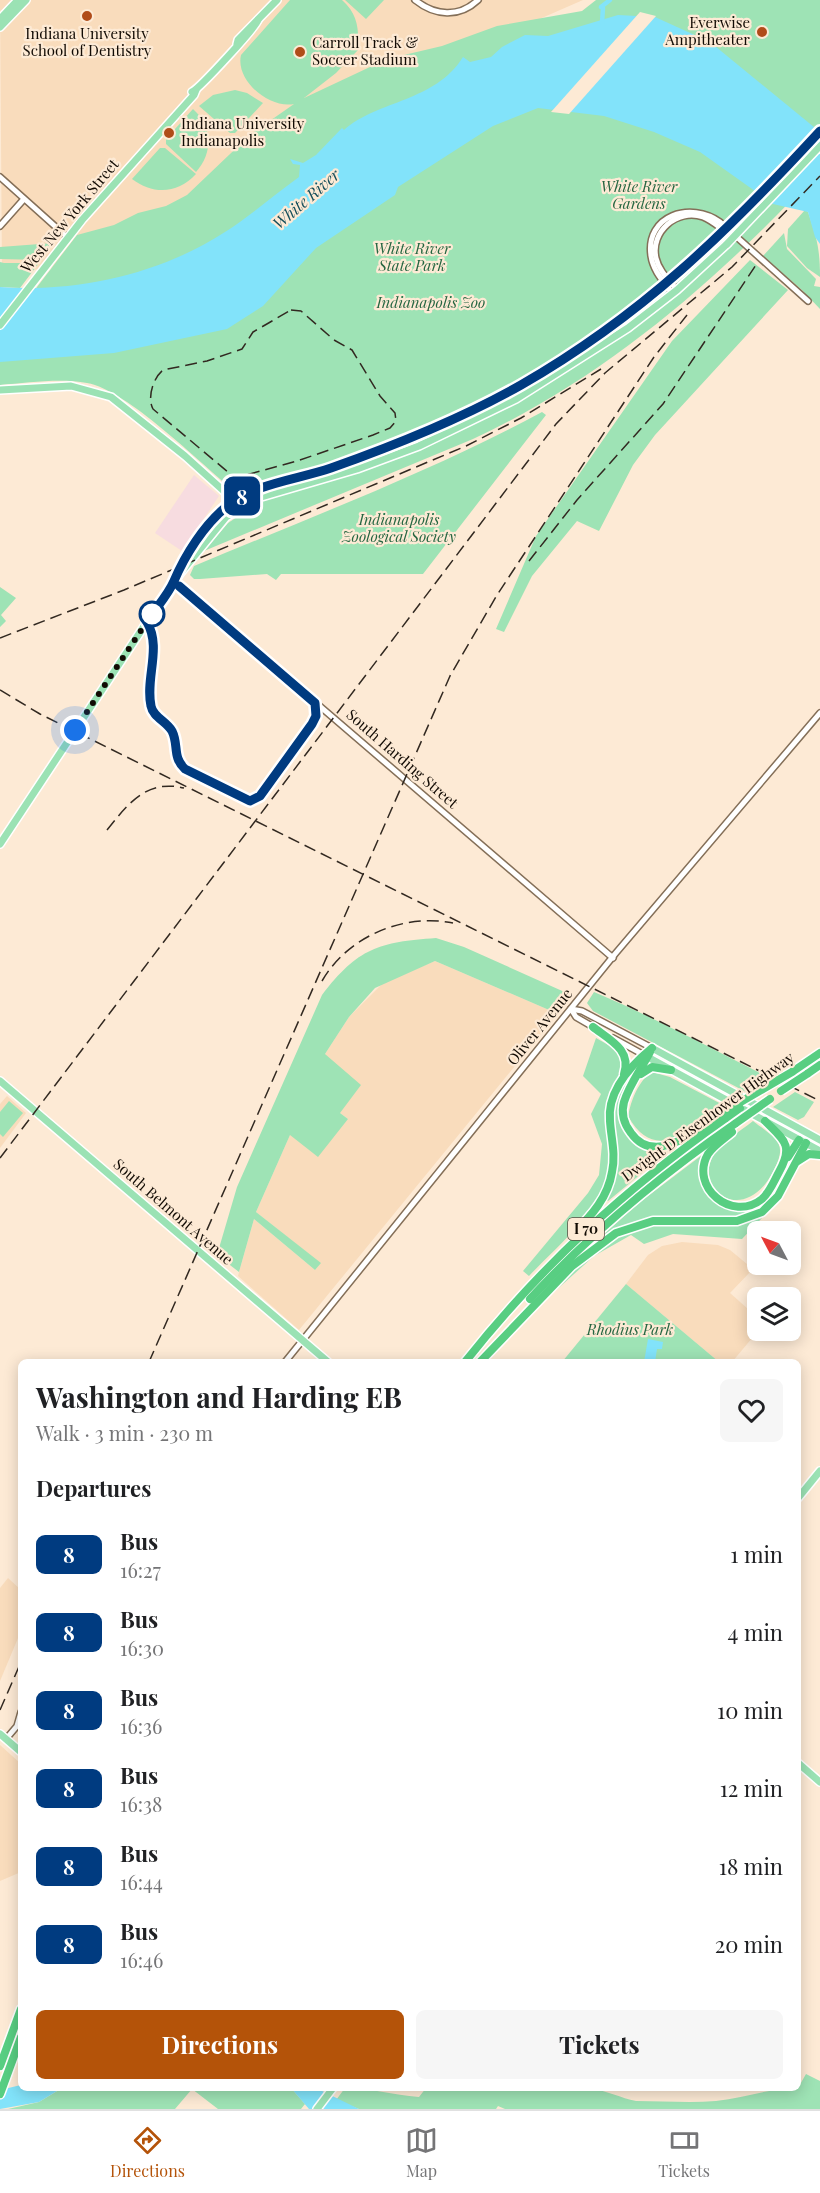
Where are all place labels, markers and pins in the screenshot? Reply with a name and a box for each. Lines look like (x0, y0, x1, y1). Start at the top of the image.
marker: Indiana University School of Dentistry (80, 9, 94, 23)
place label: Everwise Ampitheater (664, 12, 750, 49)
place label: Indiana University School of Dentistry (23, 23, 152, 60)
marker: Everwise Ampitheater (755, 25, 769, 39)
place label: Carroll Track & Soccer Stadium (312, 32, 418, 69)
marker: Carroll Track & Soccer Stadium (293, 45, 307, 59)
place label: Indiana University Indianapolis (181, 113, 305, 150)
marker: Indiana University Indianapolis (162, 126, 176, 140)
unlabelled marker (139, 601, 165, 627)

